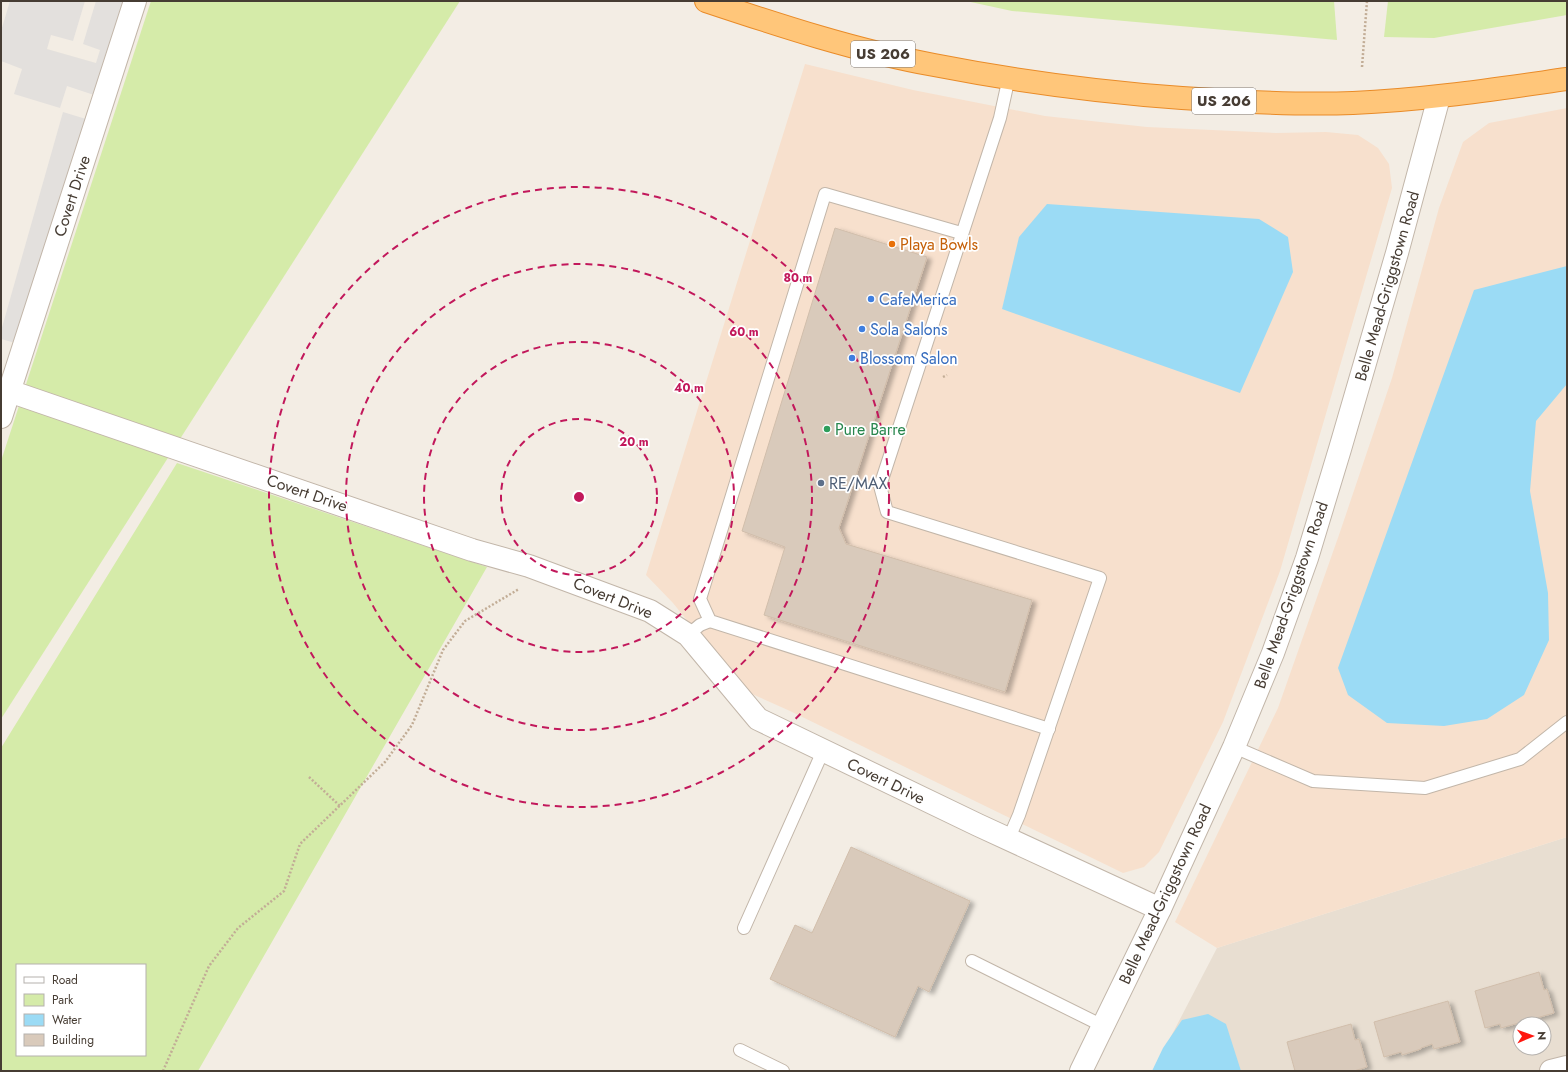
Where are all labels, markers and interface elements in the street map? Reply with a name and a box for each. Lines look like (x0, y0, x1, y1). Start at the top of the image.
road number: US 206 (851, 41, 915, 67)
road number: US 206 (1192, 88, 1256, 114)
street label: Covert Drive (48, 152, 96, 240)
street label: Belle Mead-Griggstown Road (1349, 188, 1425, 384)
place label: Playa Bowls (900, 233, 978, 256)
marker: Playa Bowls (887, 239, 897, 249)
text: 80 m (784, 269, 813, 287)
place label: CafeMerica (879, 288, 957, 311)
marker: CafeMerica (866, 294, 876, 304)
place label: Sola Salons (870, 318, 947, 341)
text: 60 m (729, 323, 759, 341)
marker: Sola Salons (857, 324, 867, 334)
place label: Blossom Salon (860, 347, 958, 370)
marker: Blossom Salon (847, 353, 857, 363)
text: 40 m (674, 379, 704, 397)
place label: Pure Barre (835, 418, 906, 441)
marker: Pure Barre (822, 424, 832, 434)
text: 20 m (619, 433, 649, 451)
street label: Covert Drive (263, 468, 351, 518)
place label: RE/MAX (829, 472, 888, 495)
marker: RE/MAX (816, 478, 826, 488)
centre of rings (572, 490, 586, 504)
street label: Belle Mead-Griggstown Road (1248, 498, 1334, 692)
street label: Covert Drive (570, 572, 656, 624)
street label: Covert Drive (843, 752, 929, 810)
street label: Belle Mead-Griggstown Road (1113, 800, 1217, 988)
legend (16, 964, 146, 1056)
text: Road (52, 971, 78, 989)
text: Park (52, 991, 74, 1009)
text: Water (52, 1011, 83, 1029)
north arrow (1512, 1016, 1552, 1056)
text: Building (52, 1031, 94, 1049)
text: N (1534, 1031, 1550, 1040)

